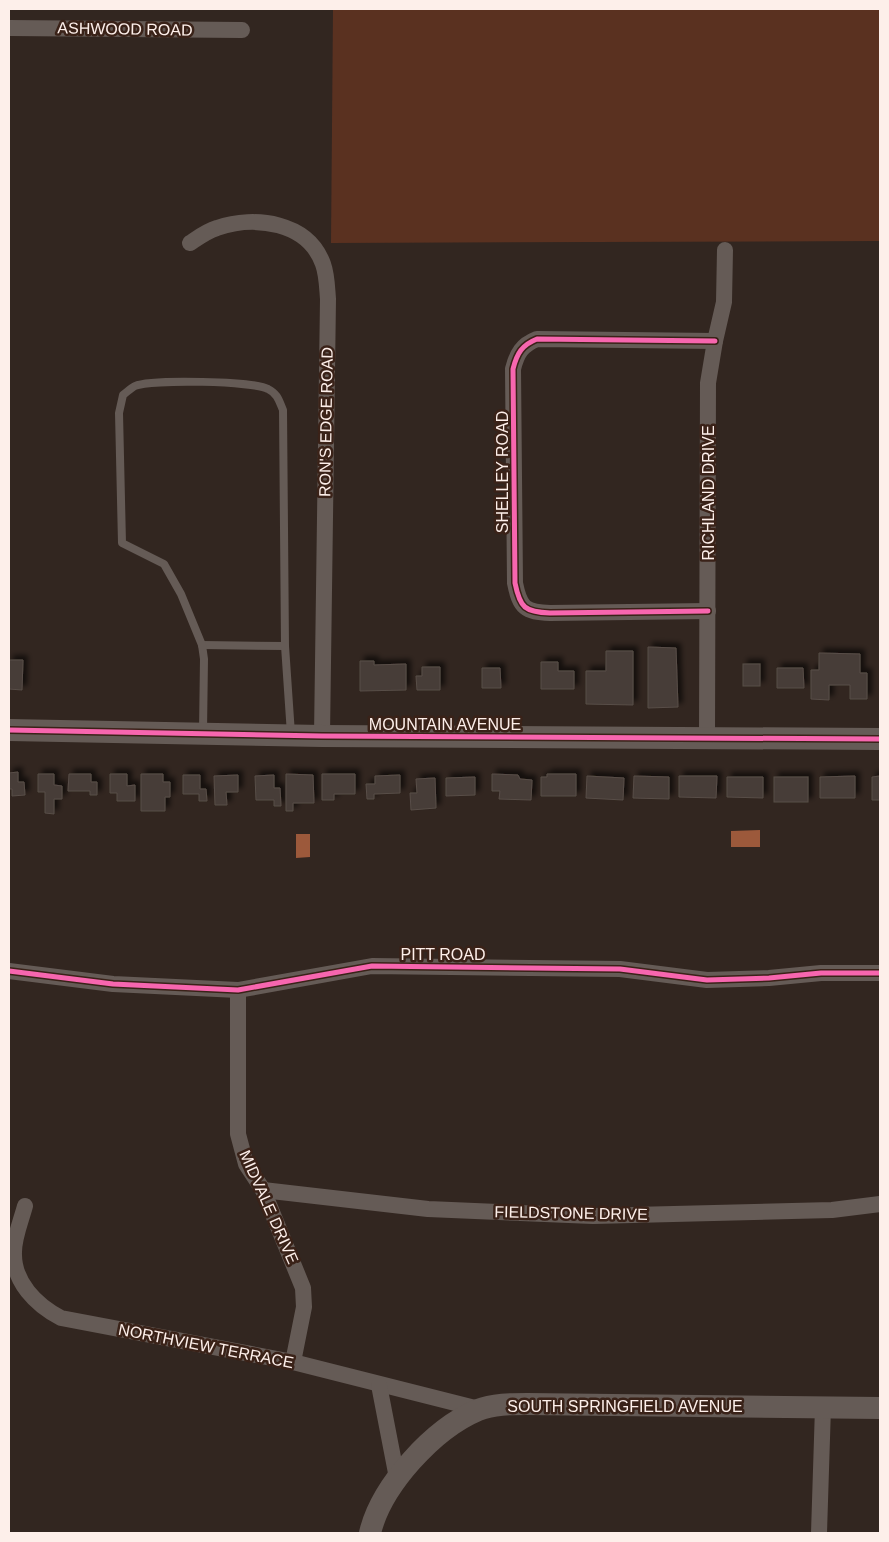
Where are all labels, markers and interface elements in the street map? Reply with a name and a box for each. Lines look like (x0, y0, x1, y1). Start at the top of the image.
street label: ASHWOOD ROAD (57, 19, 193, 39)
street label: RON'S EDGE ROAD (316, 347, 336, 497)
street label: SHELLEY ROAD (494, 411, 511, 533)
street label: RICHLAND DRIVE (700, 425, 717, 561)
street label: MOUNTAIN AVENUE (369, 716, 521, 733)
street label: PITT ROAD (400, 946, 486, 963)
street label: MIDVALE DRIVE (236, 1148, 302, 1266)
street label: FIELDSTONE DRIVE (494, 1203, 648, 1223)
street label: NORTHVIEW TERRACE (117, 1321, 295, 1371)
street label: SOUTH SPRINGFIELD AVENUE (507, 1398, 743, 1415)

